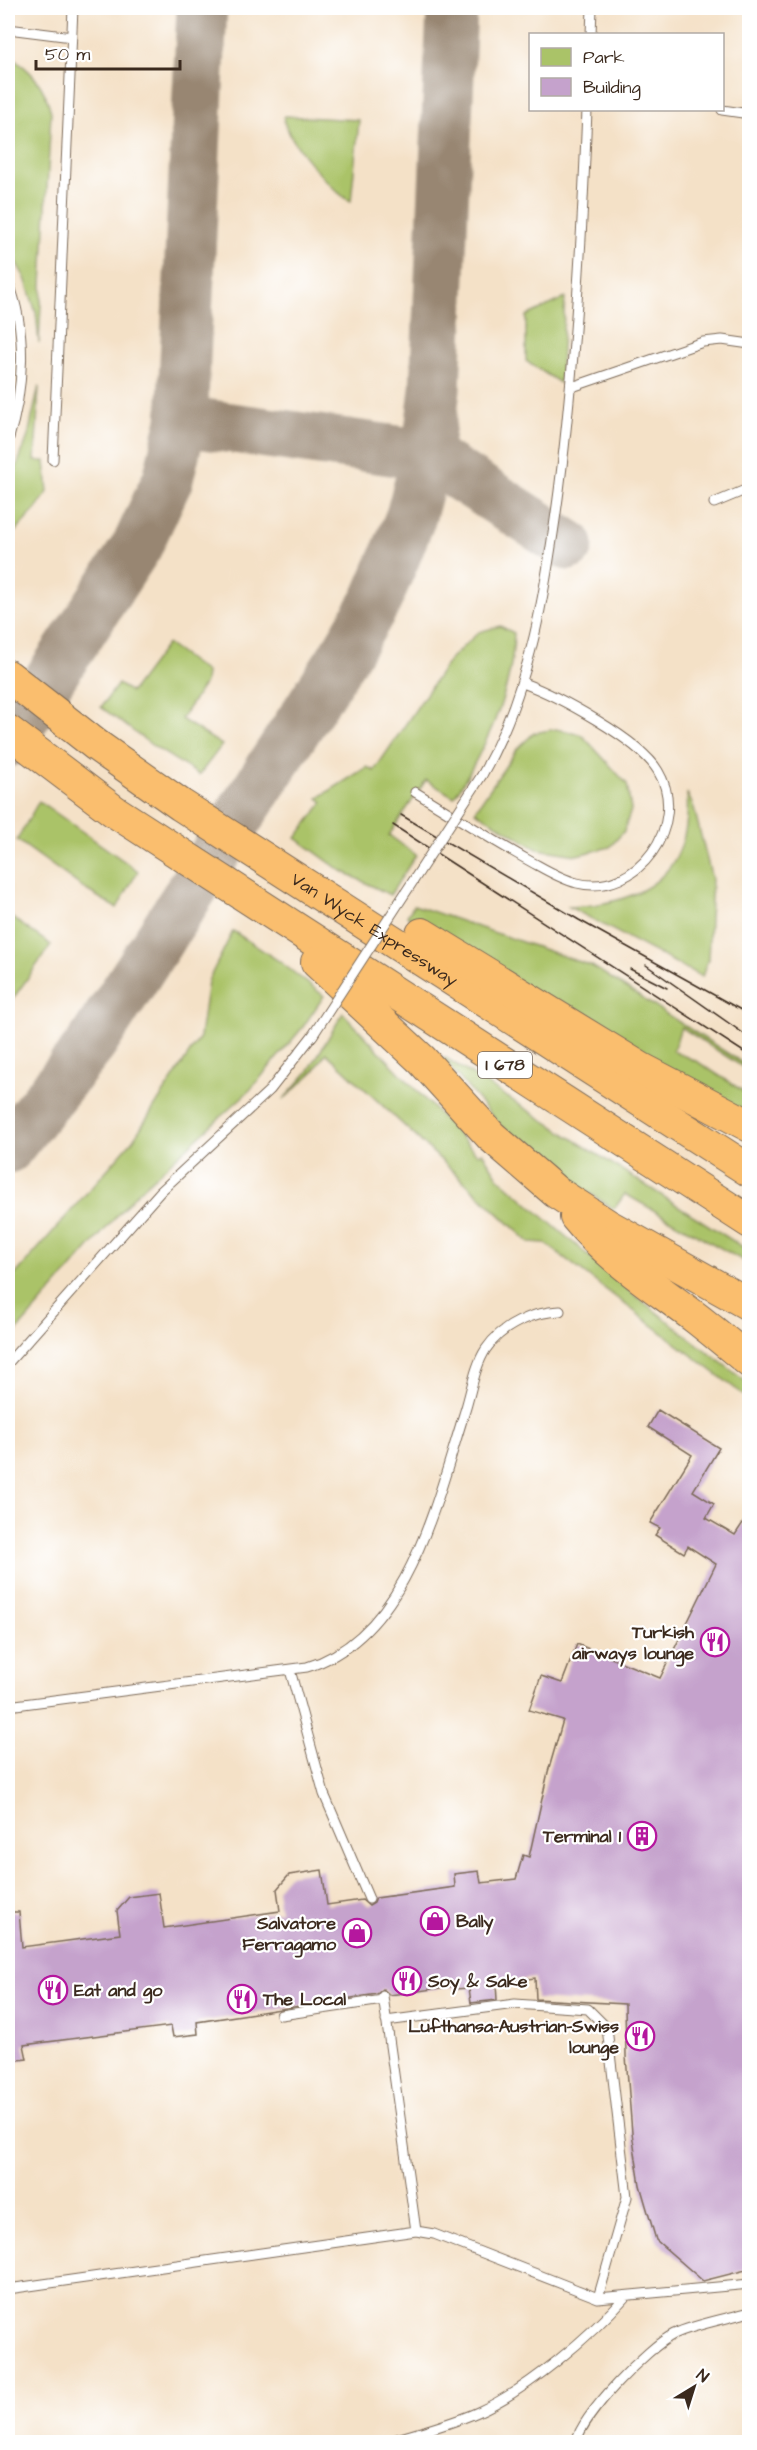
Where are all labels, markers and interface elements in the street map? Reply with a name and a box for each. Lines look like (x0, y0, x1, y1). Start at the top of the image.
scale bar (36, 33, 180, 71)
legend (529, 33, 724, 111)
text: 50 m (45, 42, 90, 67)
text: Park (583, 45, 625, 70)
text: Building (583, 75, 641, 101)
street label: Van Wyck Expressway (286, 867, 463, 993)
road number: I 678 (478, 1052, 532, 1078)
place label: Turkish airways lounge (571, 1620, 695, 1667)
restaurant icon: Turkish airways lounge (699, 1626, 731, 1658)
building icon: Terminal 1 (626, 1820, 658, 1852)
place label: Terminal 1 (542, 1824, 622, 1849)
shop icon: Bally (419, 1905, 451, 1937)
place label: Bally (456, 1909, 494, 1935)
place label: Salvatore Ferragamo (242, 1911, 337, 1958)
shop icon: Salvatore Ferragamo (341, 1917, 373, 1949)
restaurant icon: Soy & Sake (391, 1965, 423, 1997)
place label: Soy & Sake (427, 1969, 528, 1995)
restaurant icon: Eat and go (37, 1974, 69, 2006)
place label: Eat and go (74, 1978, 163, 2004)
restaurant icon: The Local (226, 1983, 258, 2015)
place label: The Local (262, 1987, 346, 2012)
place label: Lufthansa-Austrian-Swiss lounge (408, 2014, 619, 2061)
restaurant icon: Lufthansa-Austrian-Swiss lounge (624, 2020, 656, 2052)
north arrow (664, 2357, 724, 2417)
text: N (692, 2364, 713, 2388)

